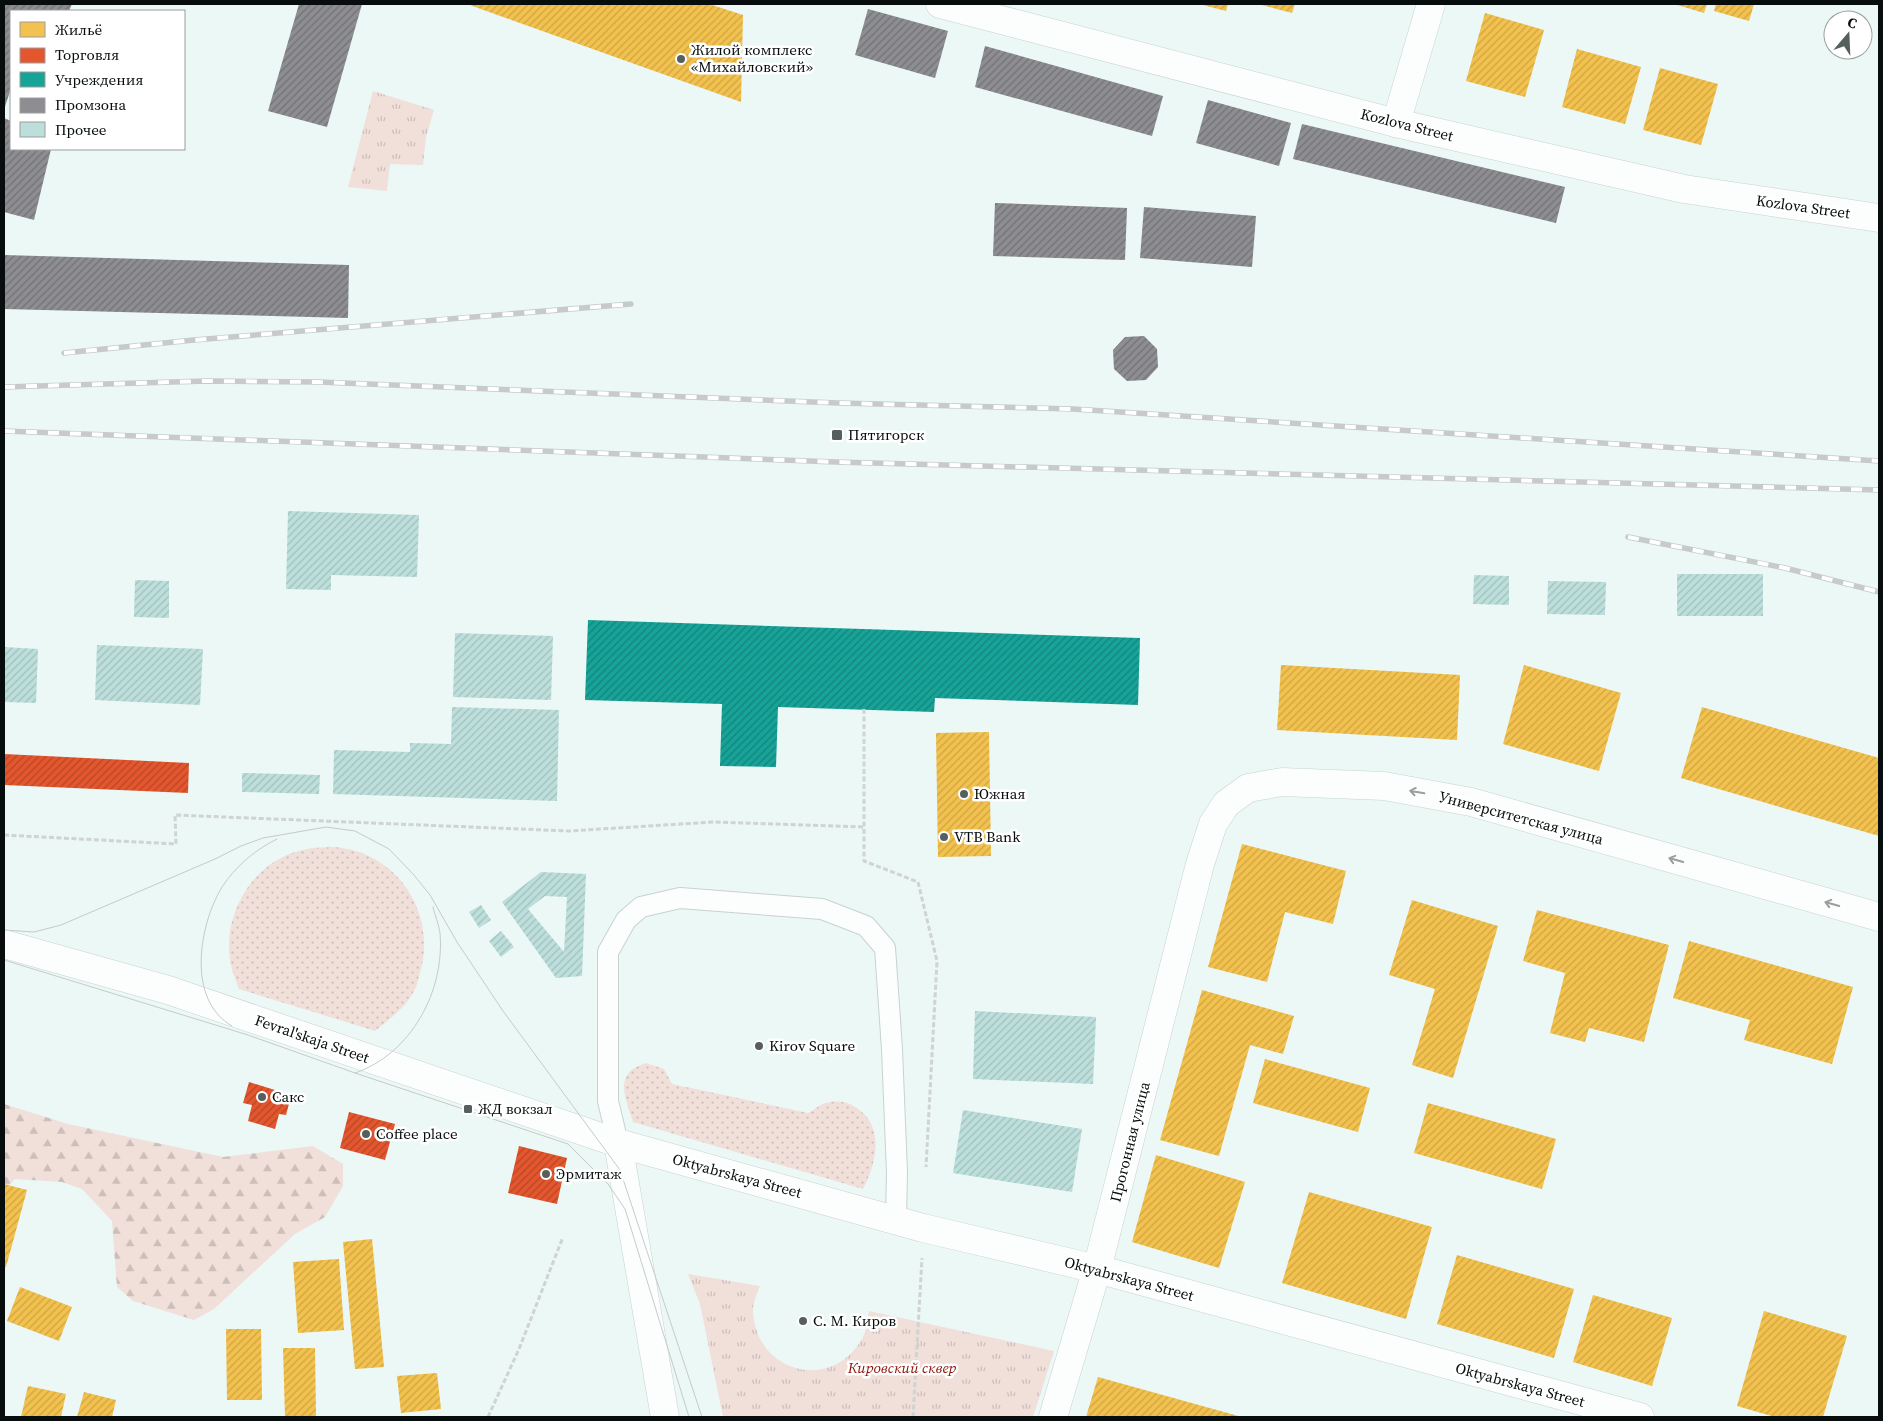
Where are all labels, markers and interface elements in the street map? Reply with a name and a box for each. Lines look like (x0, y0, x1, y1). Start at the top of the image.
legend (10, 10, 185, 150)
north arrow (1823, 10, 1873, 60)
text: С (1845, 12, 1860, 34)
text: Жильё (55, 19, 103, 40)
place label: Жилой комплекс «Михайловский» (691, 39, 813, 77)
text: Торговля (55, 44, 119, 65)
marker: Жилой комплекс «Михайловский» (675, 53, 687, 65)
text: Учреждения (55, 69, 143, 90)
text: Промзона (55, 94, 126, 115)
street label: Kozlova Street (1359, 103, 1456, 146)
text: Прочее (55, 119, 107, 140)
street label: Kozlova Street (1755, 190, 1852, 224)
place label: Пятигорск (848, 424, 925, 445)
marker: Пятигорск (830, 428, 844, 442)
place label: Южная (974, 783, 1025, 804)
street label: Университетская улица (1437, 785, 1606, 850)
one-way arrow (1410, 786, 1426, 796)
marker: Южная (958, 788, 970, 800)
place label: VTB Bank (954, 826, 1021, 847)
marker: VTB Bank (938, 831, 950, 843)
one-way arrow (1668, 854, 1684, 864)
one-way arrow (1825, 898, 1841, 908)
street label: Fevral'skaja Street (252, 1009, 372, 1068)
place label: Kirov Square (769, 1035, 856, 1056)
marker: Kirov Square (753, 1040, 765, 1052)
street label: Прогонная улица (1104, 1079, 1155, 1204)
place label: Сакс (272, 1086, 304, 1107)
marker: Сакс (256, 1091, 268, 1103)
place label: ЖД вокзал (478, 1098, 553, 1119)
marker: ЖД вокзал (462, 1103, 474, 1115)
place label: Coffee place (376, 1123, 458, 1144)
marker: Coffee place (360, 1128, 372, 1140)
street label: Oktyabrskaya Street (670, 1148, 804, 1203)
place label: Эрмитаж (556, 1163, 622, 1184)
marker: Эрмитаж (540, 1168, 552, 1180)
street label: Oktyabrskaya Street (1062, 1251, 1196, 1306)
place label: С. М. Киров (813, 1310, 896, 1331)
marker: С. М. Киров (797, 1315, 809, 1327)
park label: Кировский сквер (847, 1357, 957, 1378)
street label: Oktyabrskaya Street (1453, 1357, 1587, 1412)

